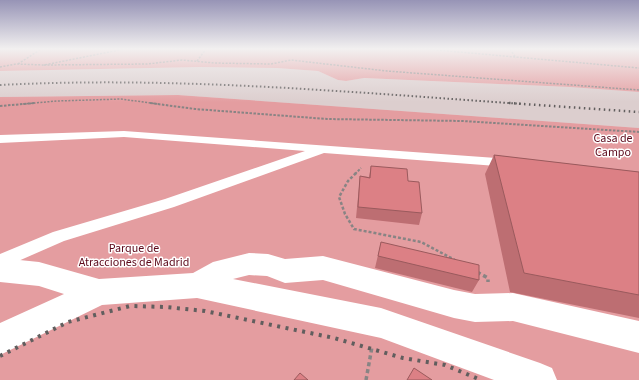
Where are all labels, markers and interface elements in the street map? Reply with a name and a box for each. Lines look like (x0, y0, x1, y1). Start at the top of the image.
park label: Casa de Campo (594, 130, 633, 161)
park label: Parque de Atracciones de Madrid (79, 240, 189, 271)

